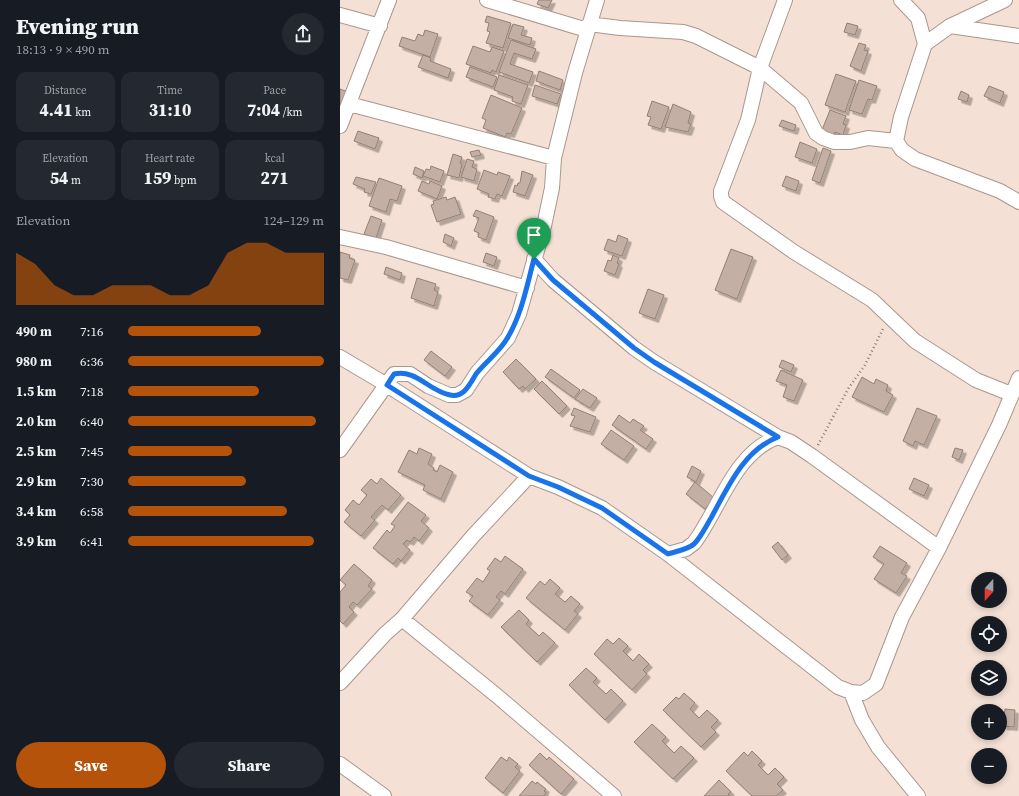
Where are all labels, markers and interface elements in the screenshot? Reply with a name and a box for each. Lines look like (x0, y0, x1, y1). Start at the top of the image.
text: Evening run (16, 11, 139, 41)
button: share (282, 13, 324, 55)
text: 18:13 · 9 × 490 m (16, 41, 110, 58)
text: Distance (44, 83, 87, 98)
text: Time (157, 83, 183, 98)
text: Pace (263, 83, 286, 98)
text: 4.41 (39, 98, 73, 122)
text: 31:10 (149, 98, 191, 122)
text: 7:04 (247, 98, 280, 122)
text: km (73, 105, 91, 120)
text: /km (280, 105, 302, 120)
text: Elevation (42, 151, 88, 166)
text: Heart rate (145, 151, 195, 166)
text: kcal (265, 151, 285, 166)
text: 54 (50, 166, 68, 190)
text: 159 (143, 166, 171, 190)
text: 271 (261, 166, 289, 190)
text: m (68, 173, 81, 188)
text: bpm (171, 173, 197, 188)
text: Elevation (16, 212, 70, 229)
text: 124–129 m (264, 212, 324, 229)
pin (517, 218, 551, 259)
icon: arrive (523, 224, 545, 246)
text: 490 m (16, 323, 52, 340)
text: 7:16 (80, 323, 103, 340)
text: 980 m (16, 353, 52, 370)
text: 6:36 (80, 353, 103, 370)
text: 1.5 km (16, 383, 56, 400)
text: 7:18 (80, 383, 103, 400)
text: 2.0 km (16, 413, 56, 430)
text: 6:40 (80, 413, 103, 430)
text: 2.5 km (16, 443, 56, 460)
text: 7:45 (80, 443, 103, 460)
text: 2.9 km (16, 473, 56, 490)
text: 7:30 (80, 473, 103, 490)
text: 3.4 km (16, 503, 56, 520)
text: 6:58 (80, 503, 103, 520)
text: 3.9 km (16, 533, 56, 550)
text: 6:41 (80, 533, 103, 550)
north arrow (971, 572, 1007, 608)
map controls (971, 572, 1007, 784)
button: locate (971, 616, 1007, 652)
button: layers (971, 660, 1007, 696)
button: + (971, 704, 1007, 740)
button: Save (16, 742, 166, 788)
button: Share (174, 742, 324, 788)
button: − (971, 748, 1007, 784)

